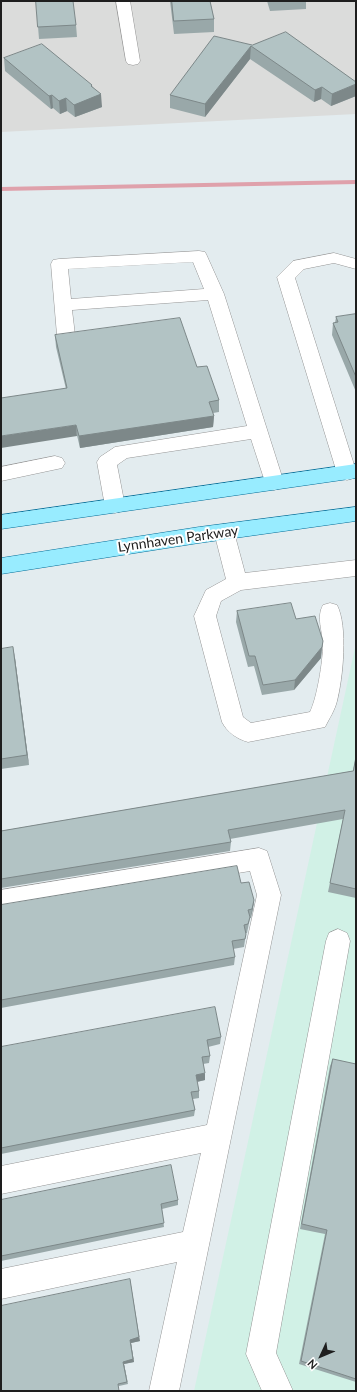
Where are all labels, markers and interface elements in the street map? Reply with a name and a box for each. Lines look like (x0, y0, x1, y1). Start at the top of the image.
street label: Lynnhaven Parkway (117, 522, 239, 556)
north arrow (301, 1336, 341, 1376)
text: N (304, 1357, 320, 1372)

